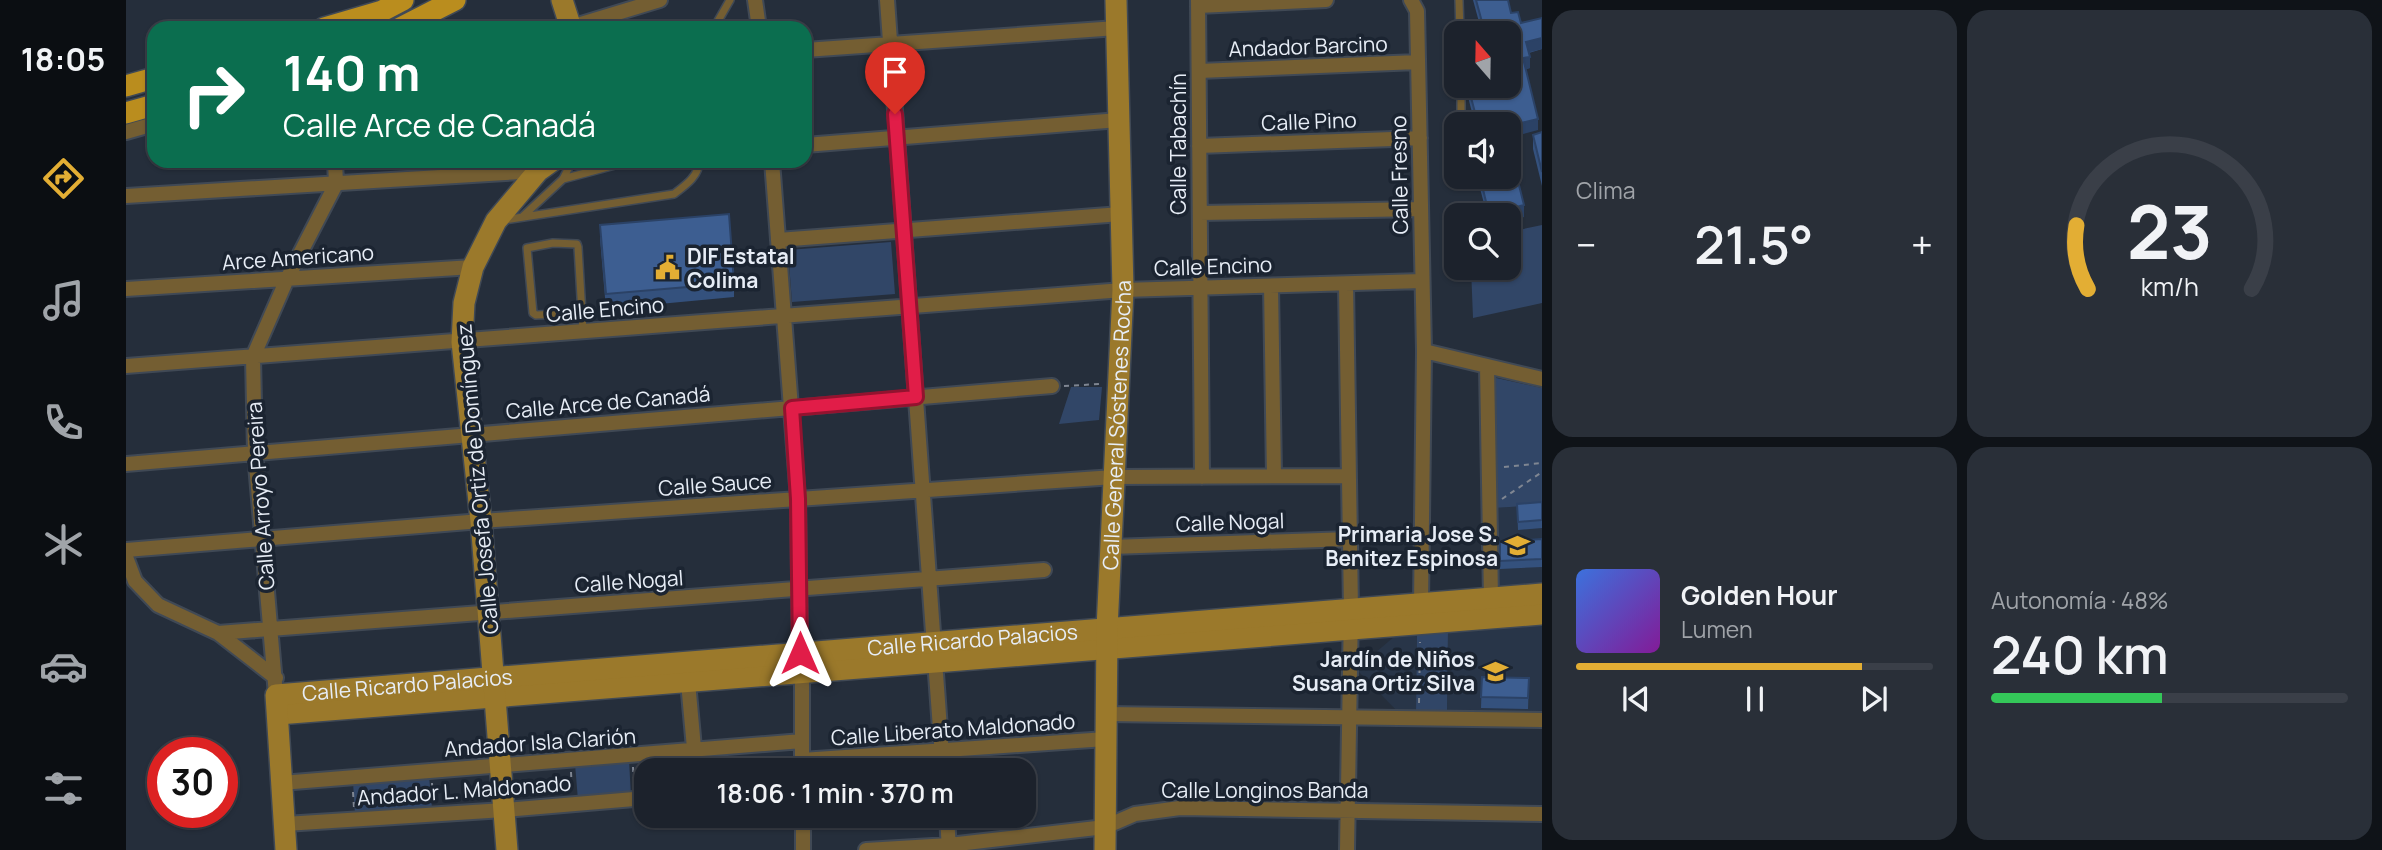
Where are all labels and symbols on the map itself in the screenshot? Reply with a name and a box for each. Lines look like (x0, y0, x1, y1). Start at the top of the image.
north arrow (1444, 21, 1521, 98)
street label: Andador Barcino (1228, 29, 1388, 63)
pin (865, 42, 925, 114)
street label: Calle Tabachín (1164, 73, 1192, 215)
street label: Calle Pino (1261, 105, 1357, 137)
street label: Calle Fresno (1384, 115, 1414, 235)
street label: Arce Americano (221, 238, 375, 276)
place label: DIF Estatal Colima (687, 242, 795, 294)
street label: Calle Encino (1153, 250, 1273, 282)
public building icon: DIF Estatal Colima (653, 254, 681, 282)
street label: Calle General Sóstenes Rocha (1096, 280, 1137, 571)
street label: Calle Encino (545, 290, 665, 328)
street label: Calle Josefa Ortiz de Domínguez (449, 323, 505, 635)
street label: Calle Arce de Canadá (505, 379, 711, 425)
street label: Calle Arroyo Pereira (239, 401, 281, 591)
street label: Calle Sauce (657, 466, 773, 502)
street label: Calle Nogal (1175, 506, 1285, 538)
place label: Primaria Jose S. Benitez Espinosa (1325, 520, 1498, 572)
school or university icon: Primaria Jose S. Benitez Espinosa (1504, 532, 1532, 560)
street label: Calle Nogal (574, 563, 684, 599)
position arrow (763, 616, 837, 690)
street label: Calle Ricardo Palacios (866, 617, 1079, 662)
place label: Jardín de Niños Susana Ortiz Silva (1292, 645, 1475, 697)
school or university icon: Jardín de Niños Susana Ortiz Silva (1481, 657, 1509, 685)
street label: Calle Ricardo Palacios (301, 662, 513, 707)
street label: Calle Liberato Maldonado (830, 706, 1076, 752)
street label: Andador Isla Clarión (443, 721, 637, 763)
speed limit sign: 30 (147, 737, 238, 828)
street label: Andador L. Maldonado (356, 769, 572, 811)
street label: Calle Longinos Banda (1162, 776, 1368, 804)

